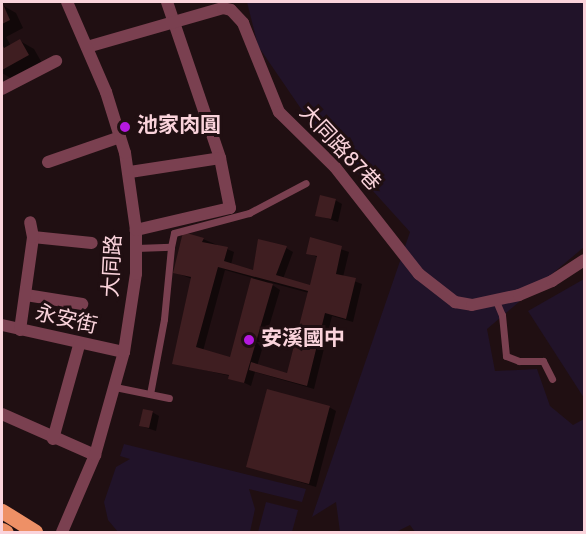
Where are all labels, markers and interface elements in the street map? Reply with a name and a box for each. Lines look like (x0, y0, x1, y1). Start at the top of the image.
street label: 大同路87巷 (293, 101, 385, 197)
place label: 池家肉圓 (137, 114, 221, 140)
marker: 池家肉圓 (118, 120, 132, 134)
street label: 大同路 (100, 234, 128, 298)
street label: 永安街 (32, 302, 100, 340)
place label: 安溪國中 (261, 327, 345, 353)
marker: 安溪國中 (242, 333, 256, 347)

